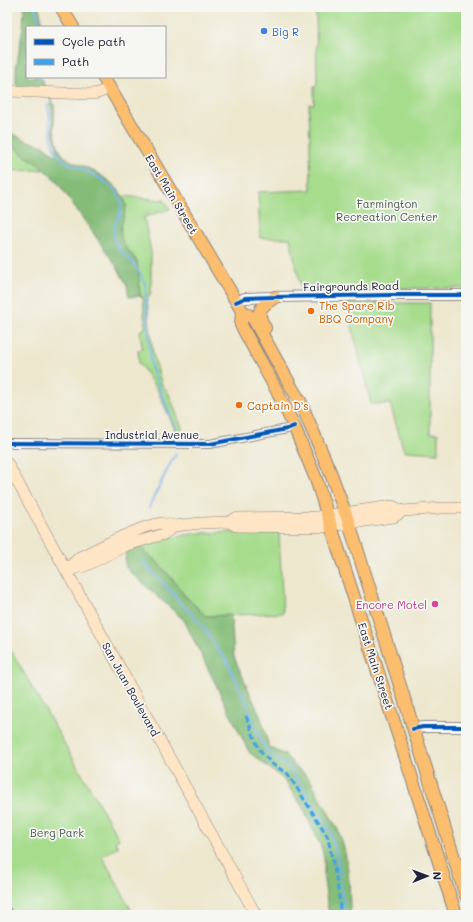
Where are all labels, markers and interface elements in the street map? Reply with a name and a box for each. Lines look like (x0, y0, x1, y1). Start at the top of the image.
place label: Big R (272, 24, 299, 39)
legend (26, 26, 166, 78)
marker: Big R (259, 26, 269, 36)
text: Cycle path (62, 33, 125, 49)
text: Path (62, 53, 89, 69)
street label: East Main Street (142, 151, 202, 237)
park label: Farmington Recreation Center (336, 196, 438, 224)
street label: Fairgrounds Road (303, 278, 399, 294)
place label: The Spare Rib BBQ Company (319, 298, 395, 326)
marker: The Spare Rib BBQ Company (306, 306, 316, 316)
place label: Captain D's (247, 398, 309, 413)
marker: Captain D's (234, 400, 244, 410)
street label: Industrial Avenue (105, 427, 199, 442)
place label: Encore Motel (356, 597, 427, 612)
marker: Encore Motel (430, 599, 440, 609)
street label: East Main Street (355, 621, 397, 711)
street label: San Juan Boulevard (99, 639, 163, 739)
park label: Berg Park (30, 825, 84, 840)
north arrow (407, 856, 447, 896)
text: N (430, 872, 445, 880)

